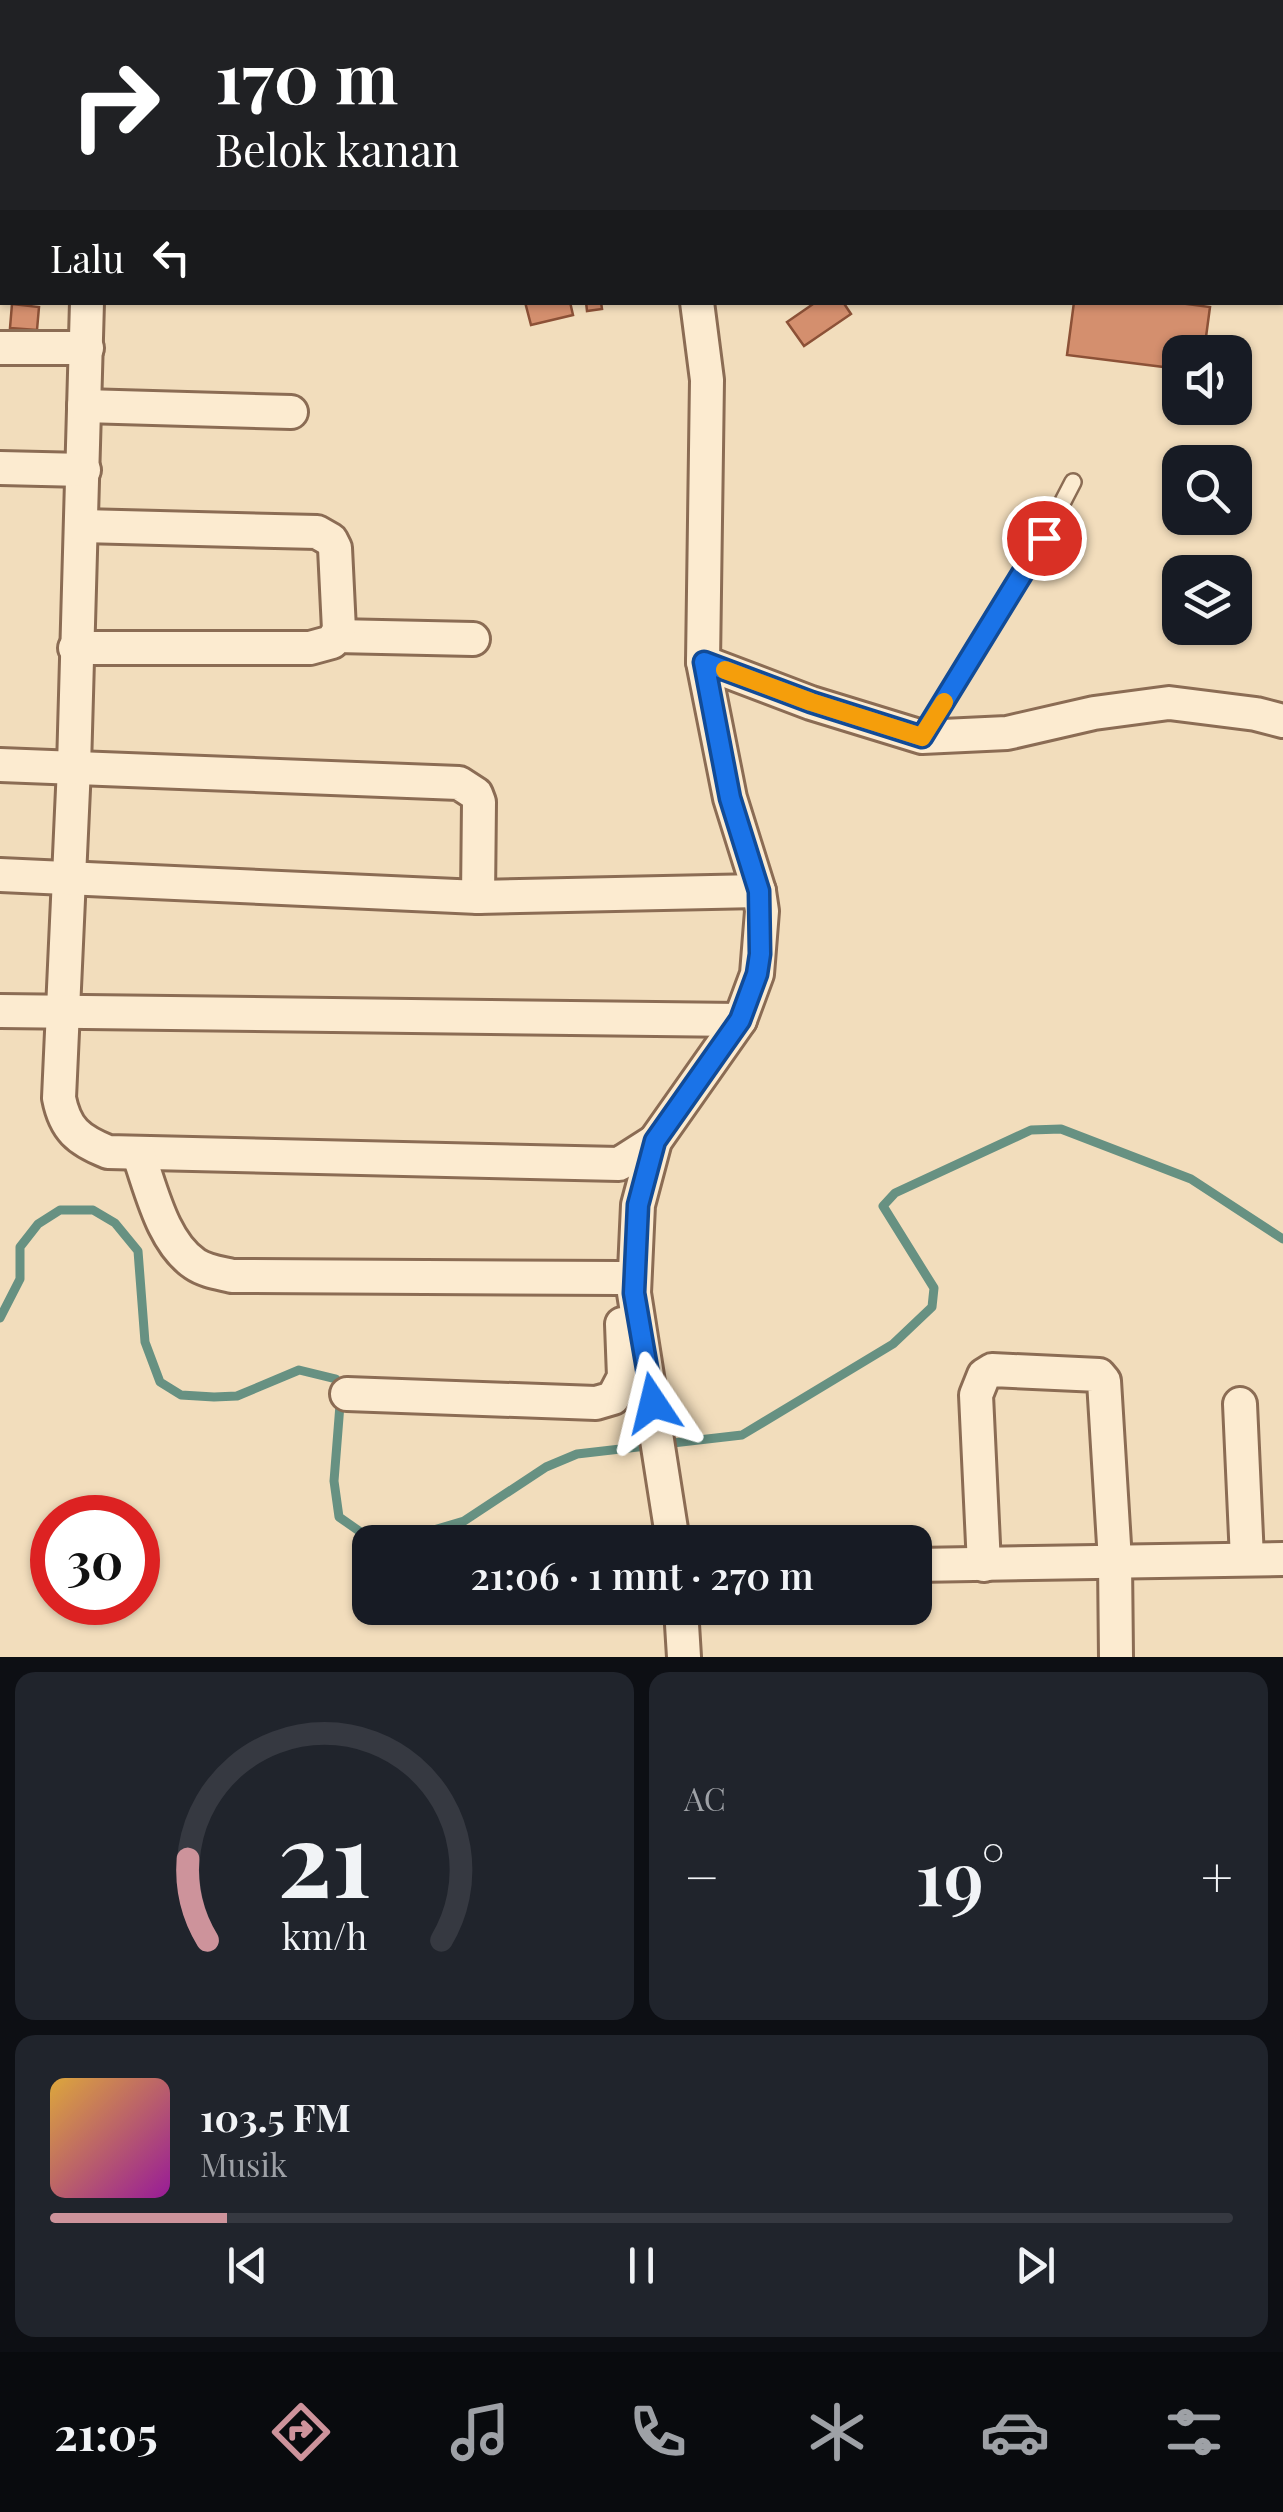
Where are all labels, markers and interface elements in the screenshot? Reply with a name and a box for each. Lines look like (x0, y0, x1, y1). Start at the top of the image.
text: 170 m (215, 28, 398, 122)
icon: right (50, 40, 180, 170)
text: Belok kanan (215, 118, 459, 178)
icon: left (144, 230, 199, 285)
text: Lalu (50, 232, 124, 283)
map controls (1162, 335, 1252, 645)
button: sound (1162, 335, 1252, 425)
button: search (1162, 445, 1252, 535)
pin (1002, 496, 1087, 581)
icon: arrive (1017, 511, 1072, 566)
button: layers (1162, 555, 1252, 645)
position arrow (601, 1351, 705, 1455)
speed limit sign: 30 (30, 1495, 160, 1625)
text: 21:06 · 1 mnt · 270 m (470, 1549, 814, 1600)
text: AC (684, 1776, 726, 1819)
text: 21 (277, 1785, 372, 1924)
text: 19° (915, 1825, 1005, 1925)
text: − (684, 1838, 720, 1912)
text: + (1201, 1838, 1233, 1912)
text: km/h (282, 1911, 367, 1959)
text: 103.5 FM (200, 2091, 351, 2142)
text: Musik (200, 2142, 287, 2185)
icon: previous (220, 2238, 275, 2293)
icon: pause (614, 2238, 669, 2293)
icon: next (1008, 2238, 1063, 2293)
icon: directions (266, 2397, 336, 2467)
icon: music (445, 2397, 515, 2467)
icon: phone (623, 2397, 693, 2467)
icon: climate (802, 2397, 872, 2467)
icon: car (980, 2397, 1050, 2467)
icon: filters (1159, 2397, 1229, 2467)
text: 21:05 (54, 2402, 158, 2462)

